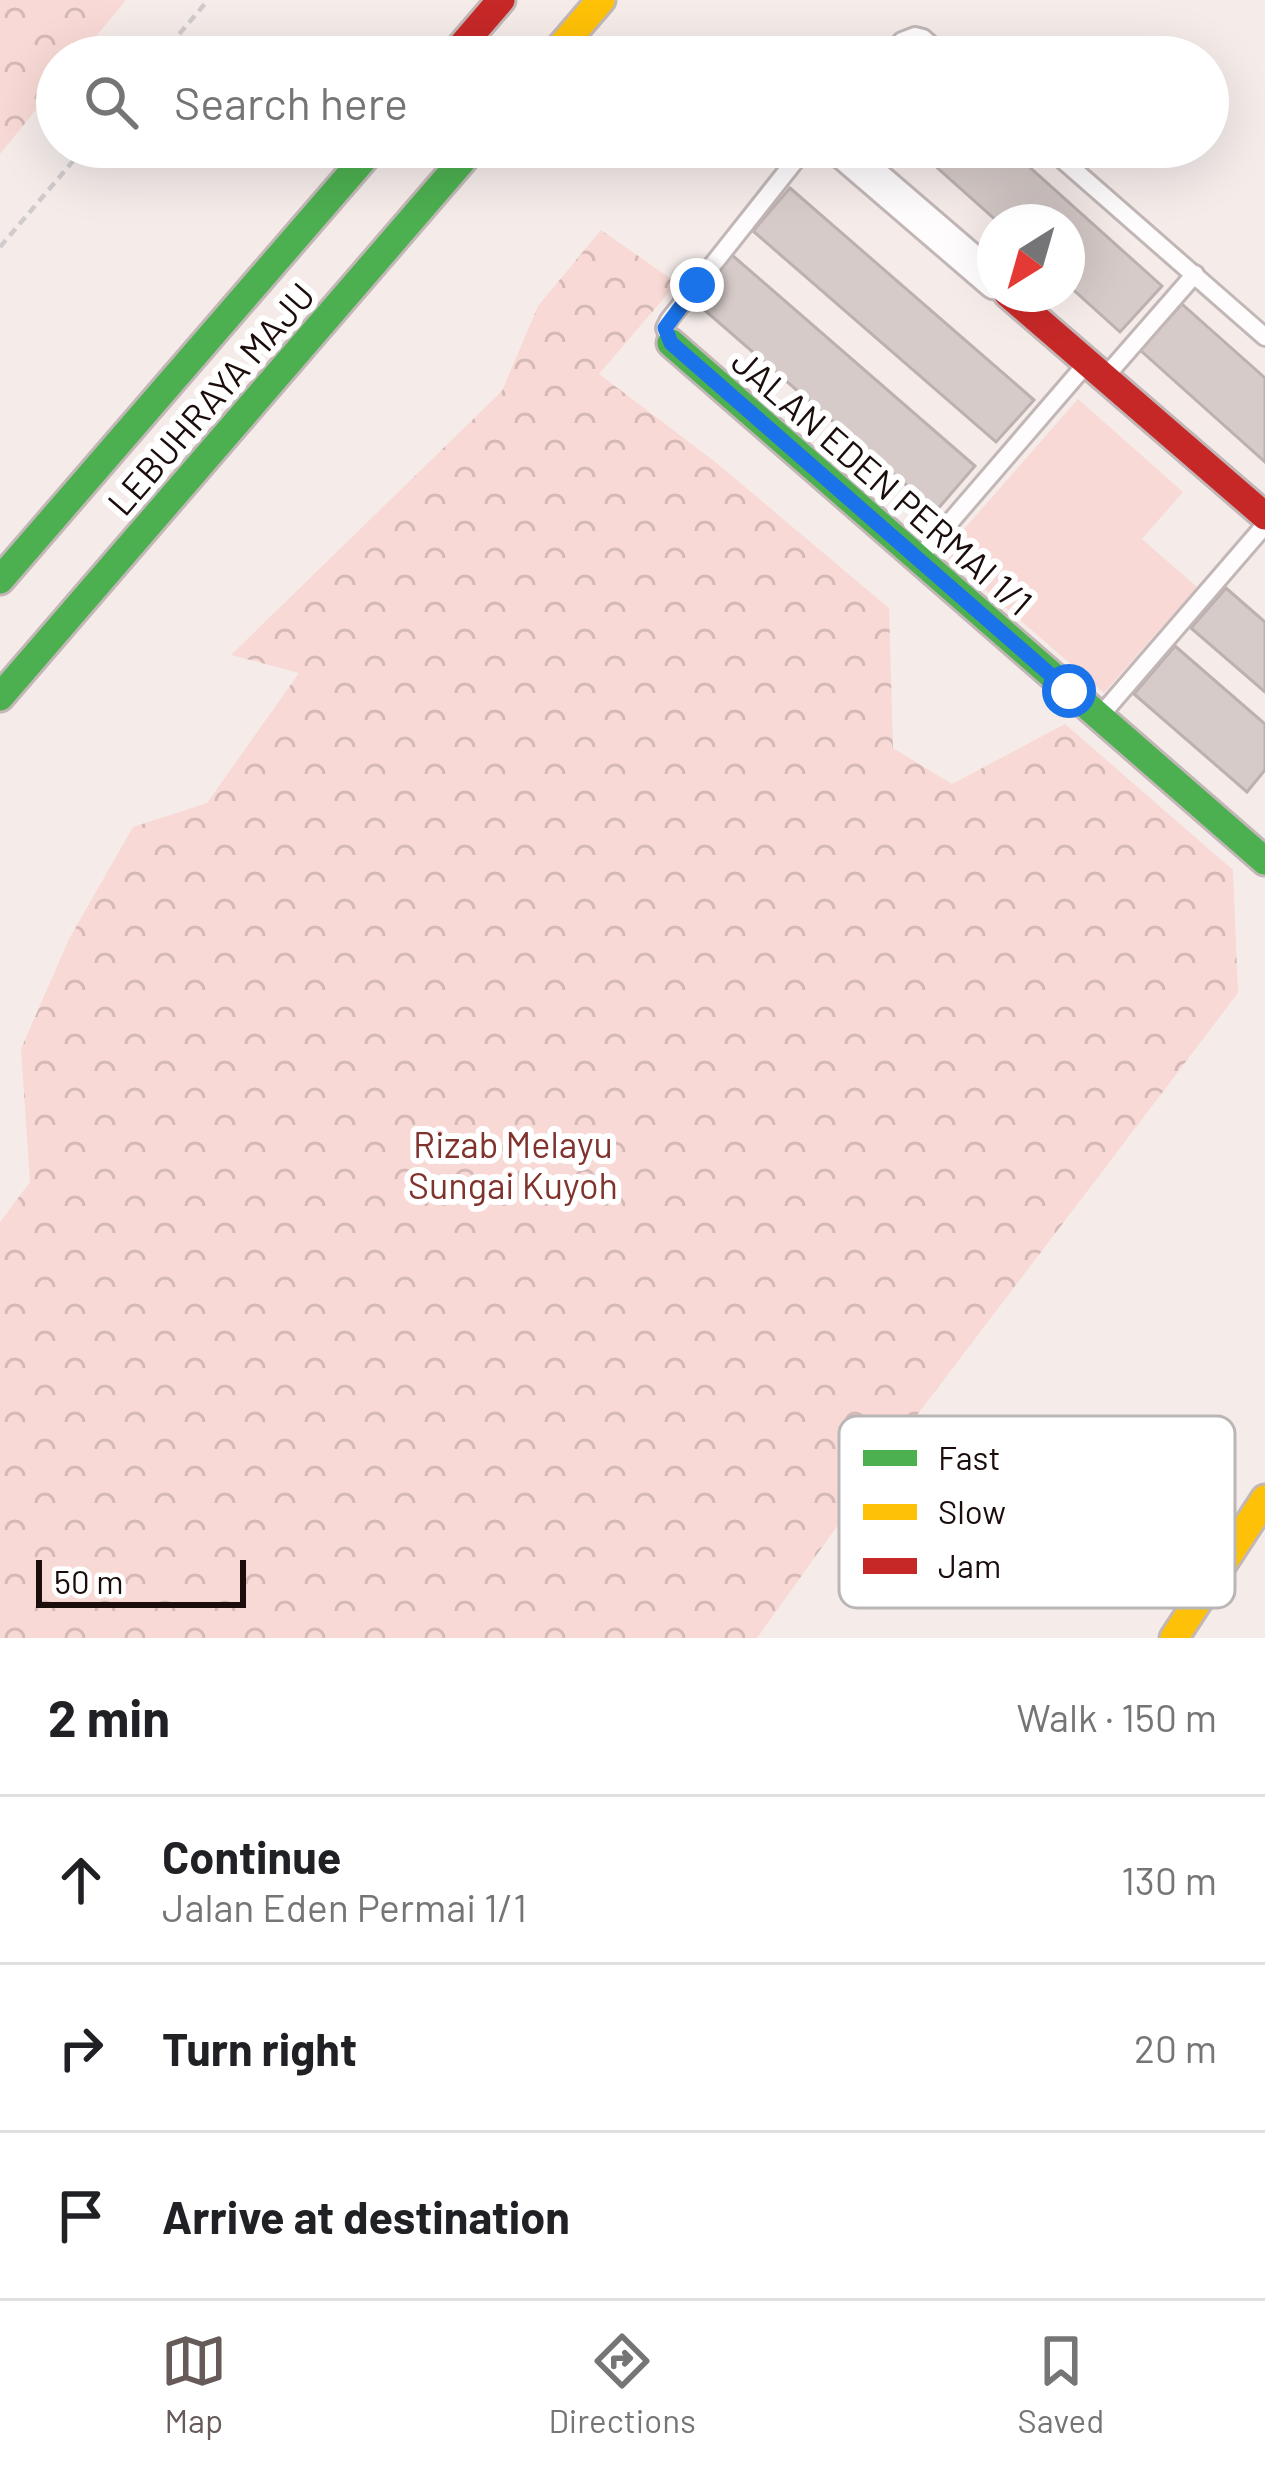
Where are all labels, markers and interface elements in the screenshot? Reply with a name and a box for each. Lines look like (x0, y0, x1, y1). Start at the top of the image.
search box (36, 36, 1229, 168)
icon: search (78, 69, 144, 135)
text: Search here (174, 75, 408, 129)
north arrow (977, 204, 1085, 312)
route end (670, 258, 724, 312)
street label: LEBUHRAYA MAJU (98, 273, 322, 523)
street label: JALAN EDEN PERMAI 1/1 (724, 339, 1042, 623)
route start (1042, 664, 1096, 718)
park label: Rizab Melayu Sungai Kuyoh (408, 1122, 618, 1206)
legend (839, 1416, 1235, 1608)
text: Fast (938, 1437, 1000, 1477)
text: Slow (938, 1491, 1006, 1531)
text: Jam (938, 1545, 1001, 1585)
scale bar (36, 1554, 246, 1607)
text: 50 m (54, 1561, 124, 1601)
text: 2 min (48, 1686, 170, 1747)
text: Walk · 150 m (1017, 1693, 1217, 1740)
text: Continue (162, 1829, 341, 1883)
icon: ahead (48, 1847, 114, 1913)
text: 130 m (1121, 1856, 1217, 1903)
text: Jalan Eden Permai 1/1 (162, 1883, 527, 1930)
icon: right (48, 2015, 114, 2081)
text: Turn right (162, 2021, 357, 2075)
text: 20 m (1134, 2024, 1217, 2071)
icon: arrive (48, 2183, 114, 2249)
text: Arrive at destination (162, 2189, 570, 2243)
tab: Map (161, 2328, 227, 2440)
tab: Directions (548, 2328, 696, 2440)
tab: Saved (1018, 2328, 1104, 2440)

